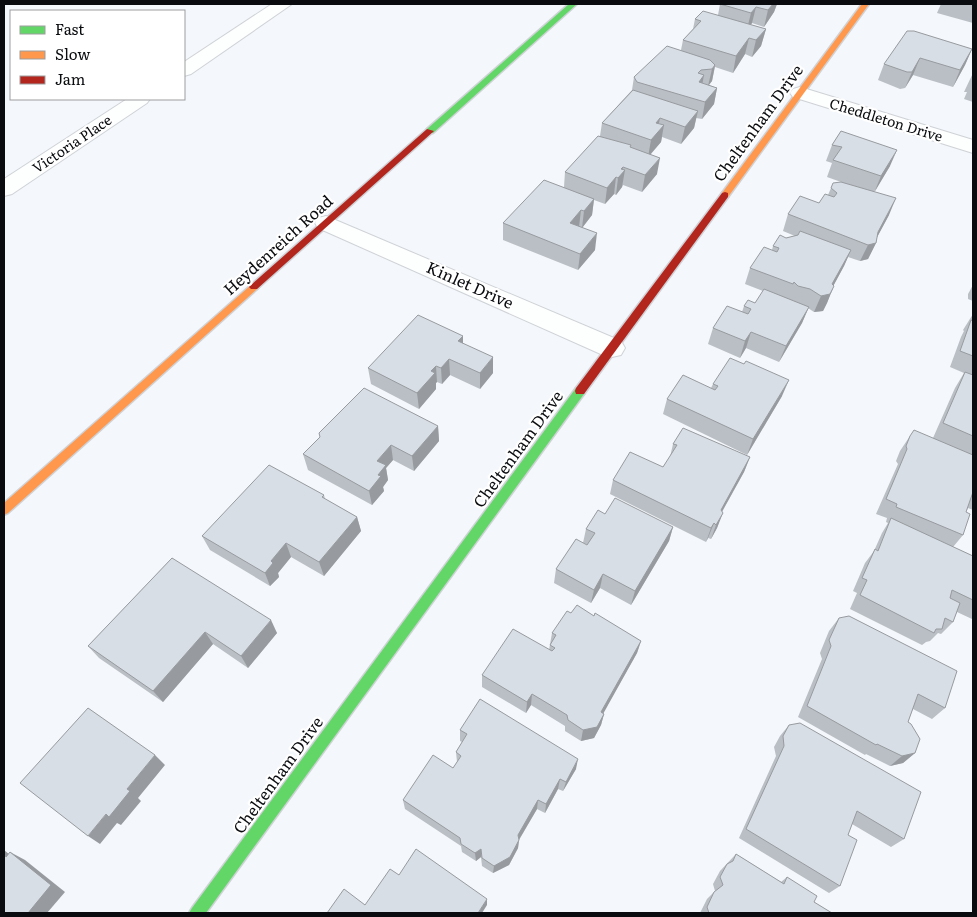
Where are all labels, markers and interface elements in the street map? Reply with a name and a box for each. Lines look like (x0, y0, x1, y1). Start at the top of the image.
legend (10, 10, 185, 100)
text: Fast (55, 17, 84, 40)
text: Slow (55, 42, 90, 65)
street label: Cheltenham Drive (706, 59, 808, 186)
text: Jam (55, 67, 86, 90)
street label: Cheddleton Drive (827, 92, 945, 146)
street label: Victoria Place (28, 109, 115, 177)
street label: Heydenreich Road (217, 188, 338, 300)
street label: Kinlet Drive (423, 254, 518, 314)
street label: Cheltenham Drive (466, 385, 568, 512)
street label: Cheltenham Drive (226, 711, 328, 838)

